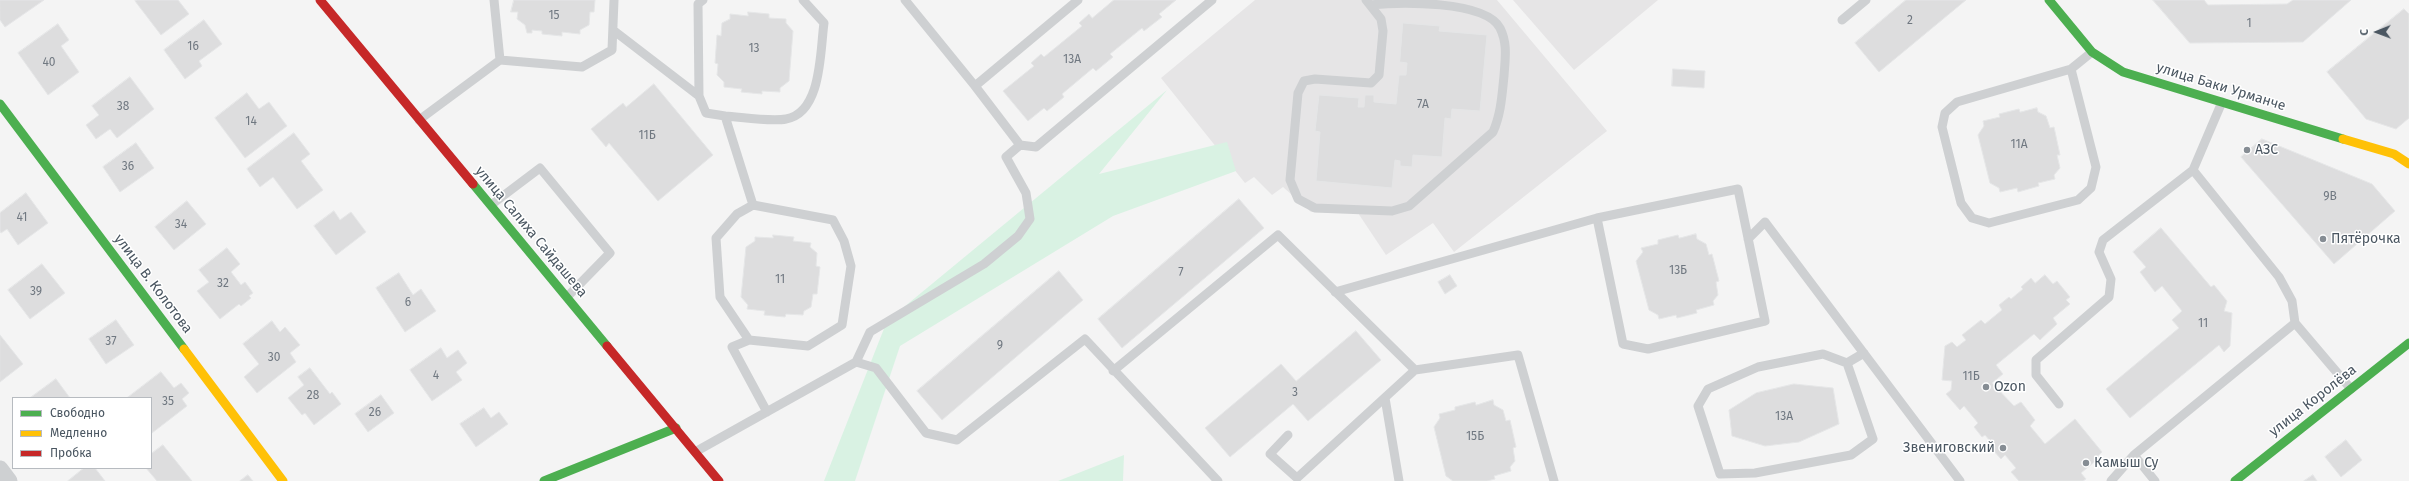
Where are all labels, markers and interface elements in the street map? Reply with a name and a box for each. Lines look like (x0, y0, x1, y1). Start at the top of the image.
house number: 15 (548, 9, 560, 23)
north arrow (2357, 12, 2397, 52)
house number: 2 (1907, 14, 1913, 28)
house number: 1 (2246, 17, 2252, 31)
text: С (2358, 29, 2371, 36)
house number: 16 (187, 40, 199, 54)
house number: 13 (748, 42, 760, 56)
house number: 13А (1063, 53, 1081, 67)
house number: 40 (42, 56, 56, 70)
street label: улица Баки Урманче (2154, 59, 2288, 115)
house number: 7А (1417, 98, 1429, 112)
house number: 38 (117, 100, 129, 114)
house number: 14 (245, 115, 257, 129)
house number: 11Б (638, 129, 656, 143)
house number: 11А (2010, 138, 2028, 152)
place label: АЗС (2255, 142, 2278, 158)
marker: АЗС (2242, 145, 2252, 155)
house number: 36 (122, 160, 134, 174)
street label: улица Салиха Сайдашева (471, 163, 591, 301)
house number: 9В (2323, 190, 2337, 204)
house number: 41 (17, 211, 27, 225)
house number: 34 (175, 218, 187, 232)
street label: улица В. Колотова (110, 231, 196, 337)
place label: Пятёрочка (2331, 231, 2401, 247)
marker: Пятёрочка (2318, 234, 2328, 244)
house number: 13Б (1669, 264, 1687, 278)
house number: 7 (1178, 266, 1184, 280)
house number: 11 (775, 273, 785, 287)
house number: 32 (217, 277, 229, 291)
house number: 39 (30, 285, 42, 299)
house number: 6 (405, 296, 411, 310)
house number: 11 (2198, 317, 2208, 331)
house number: 37 (105, 335, 117, 349)
house number: 9 (997, 339, 1003, 353)
house number: 30 (268, 351, 280, 365)
street label: улица Королёва (2266, 362, 2360, 440)
house number: 4 (433, 369, 439, 383)
house number: 11Б (1962, 370, 1980, 384)
place label: Ozon (1994, 379, 2026, 395)
marker: Ozon (1981, 382, 1991, 392)
house number: 3 (1292, 386, 1298, 400)
house number: 28 (307, 389, 319, 403)
house number: 35 (162, 395, 174, 409)
legend (12, 397, 152, 469)
text: Свободно (50, 406, 105, 420)
house number: 26 (369, 406, 381, 420)
house number: 13А (1775, 410, 1793, 424)
text: Медленно (50, 426, 107, 440)
house number: 15Б (1466, 430, 1484, 444)
place label: Звениговский (1903, 440, 1995, 456)
marker: Звениговский (1998, 443, 2008, 453)
text: Пробка (50, 446, 92, 460)
place label: Камыш Су (2094, 455, 2158, 471)
marker: Камыш Су (2081, 458, 2091, 468)

